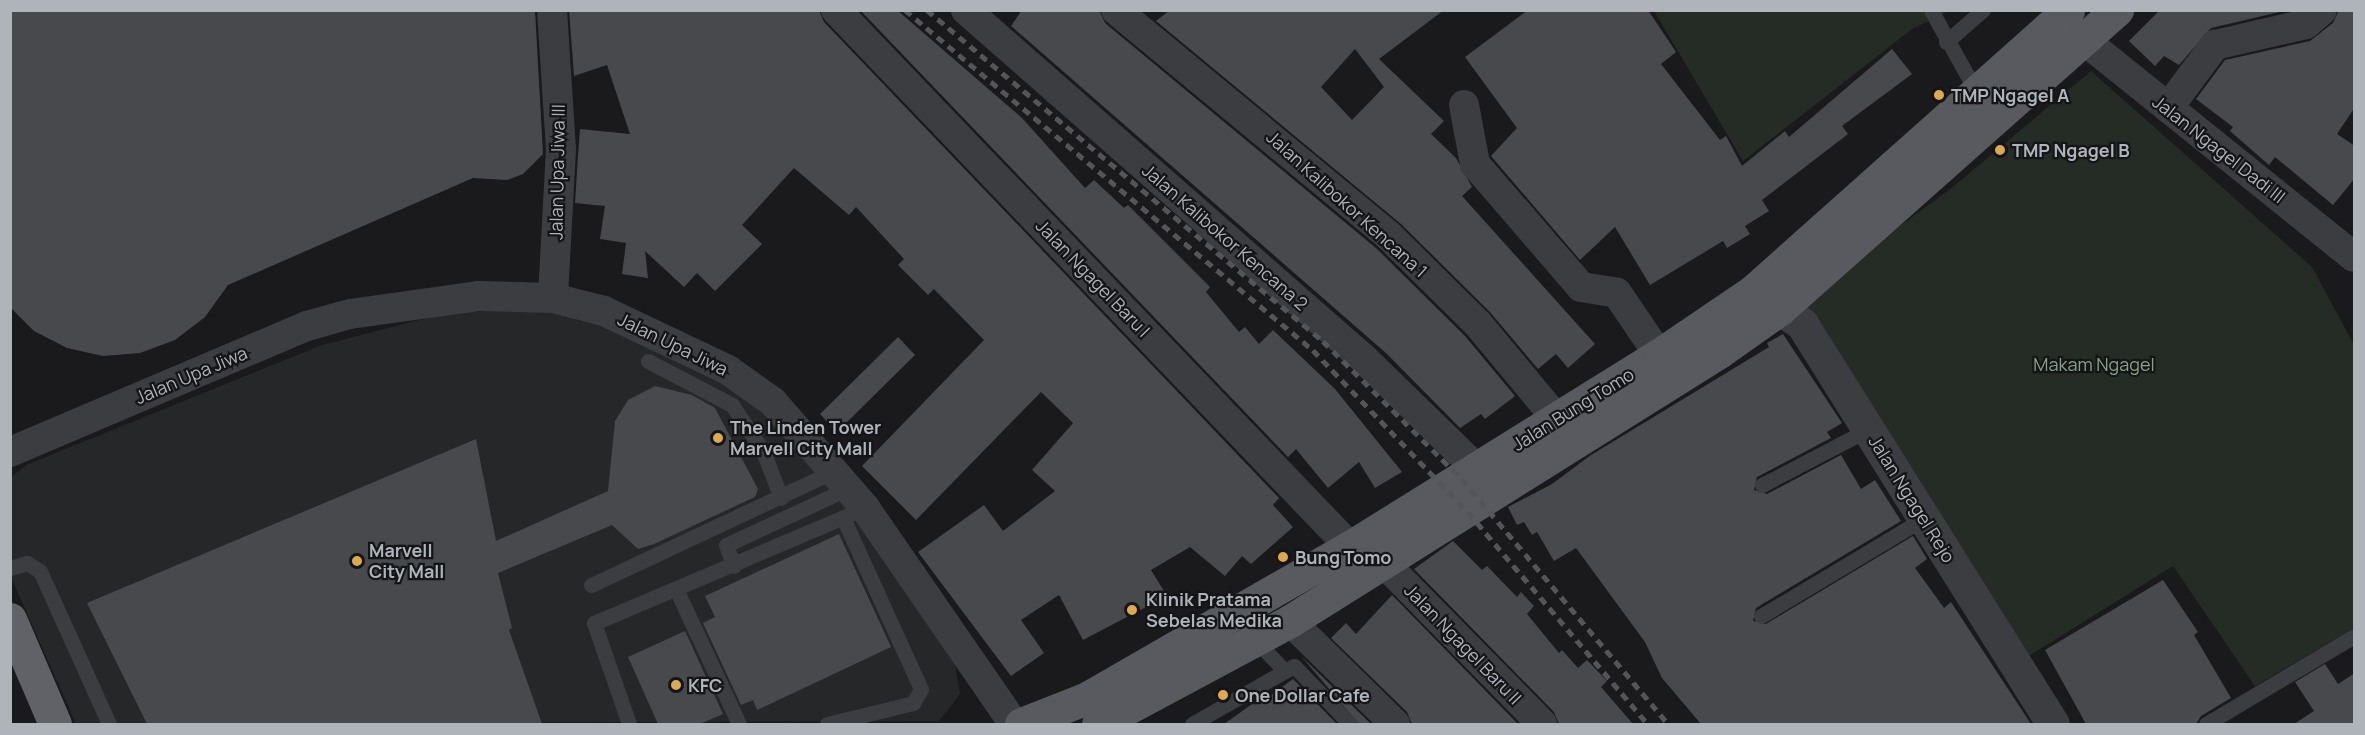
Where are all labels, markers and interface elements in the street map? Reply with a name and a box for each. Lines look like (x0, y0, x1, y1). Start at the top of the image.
place label: TMP Ngagel A (1951, 84, 2069, 106)
marker: TMP Ngagel A (1932, 88, 1946, 102)
street label: Jalan Ngagel Dadi III (2149, 91, 2289, 207)
street label: Jalan Upa Jiwa III (545, 104, 569, 240)
street label: Jalan Kalibokor Kencana 1 (1262, 126, 1432, 282)
place label: TMP Ngagel B (2012, 139, 2130, 161)
marker: TMP Ngagel B (1993, 143, 2007, 157)
street label: Jalan Kalibokor Kencana 2 (1138, 159, 1312, 315)
street label: Jalan Ngagel Baru I (1031, 215, 1155, 341)
street label: Jalan Upa Jiwa (615, 308, 731, 380)
street label: Jalan Upa Jiwa (132, 342, 250, 408)
park label: Makam Ngagel (2033, 353, 2155, 375)
street label: Jalan Bung Tomo (1508, 363, 1638, 455)
place label: The Linden Tower Marvell City Mall (730, 417, 881, 460)
marker: The Linden Tower Marvell City Mall (711, 431, 725, 445)
street label: Jalan Ngagel Rejo (1864, 431, 1960, 567)
place label: Marvell City Mall (369, 540, 444, 582)
place label: Bung Tomo (1295, 546, 1391, 568)
marker: Bung Tomo (1276, 550, 1290, 564)
marker: Marvell City Mall (350, 554, 364, 568)
street label: Jalan Ngagel Baru II (1400, 579, 1526, 709)
place label: Klinik Pratama Sebelas Medika (1146, 589, 1282, 632)
marker: Klinik Pratama Sebelas Medika (1123, 601, 1141, 619)
place label: KFC (688, 674, 722, 696)
marker: KFC (669, 678, 683, 692)
place label: One Dollar Cafe (1235, 684, 1370, 706)
marker: One Dollar Cafe (1216, 688, 1230, 702)

